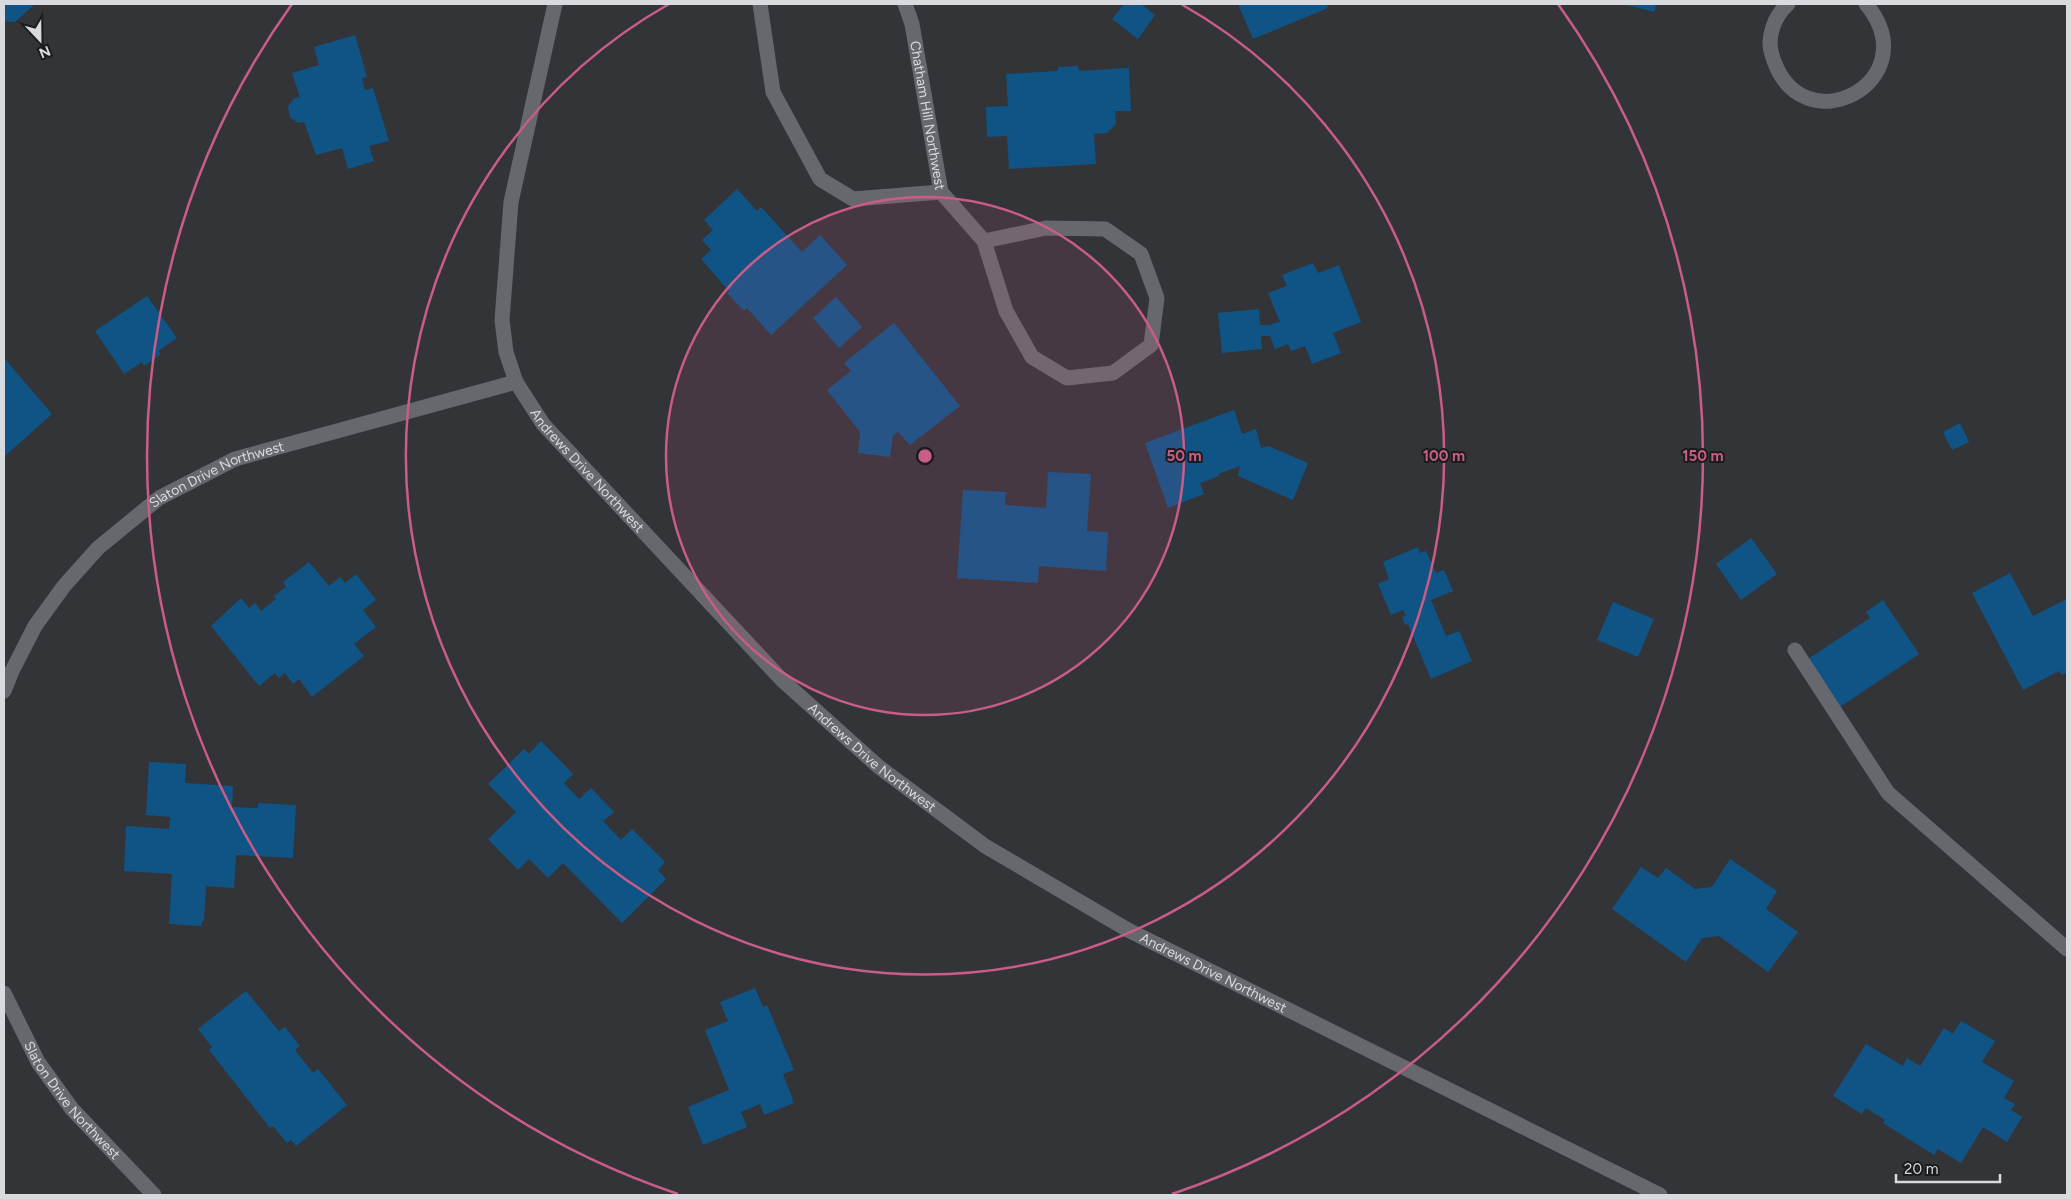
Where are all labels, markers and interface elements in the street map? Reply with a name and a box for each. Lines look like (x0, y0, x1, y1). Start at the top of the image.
north arrow (15, 15, 65, 65)
street label: Chatham Hill Northwest (907, 40, 949, 191)
text: N (36, 42, 53, 61)
street label: Andrews Drive Northwest (527, 405, 648, 536)
street label: Slaton Drive Northwest (145, 437, 286, 511)
centre of rings (916, 447, 934, 465)
text: 50 m (1166, 447, 1202, 465)
text: 100 m (1423, 447, 1465, 465)
text: 150 m (1682, 447, 1724, 465)
street label: Andrews Drive Northwest (805, 699, 940, 815)
street label: Andrews Drive Northwest (1137, 929, 1290, 1016)
street label: Slaton Drive Northwest (21, 1038, 124, 1163)
scale bar (1896, 1152, 2000, 1184)
text: 20 m (1904, 1160, 1938, 1178)

